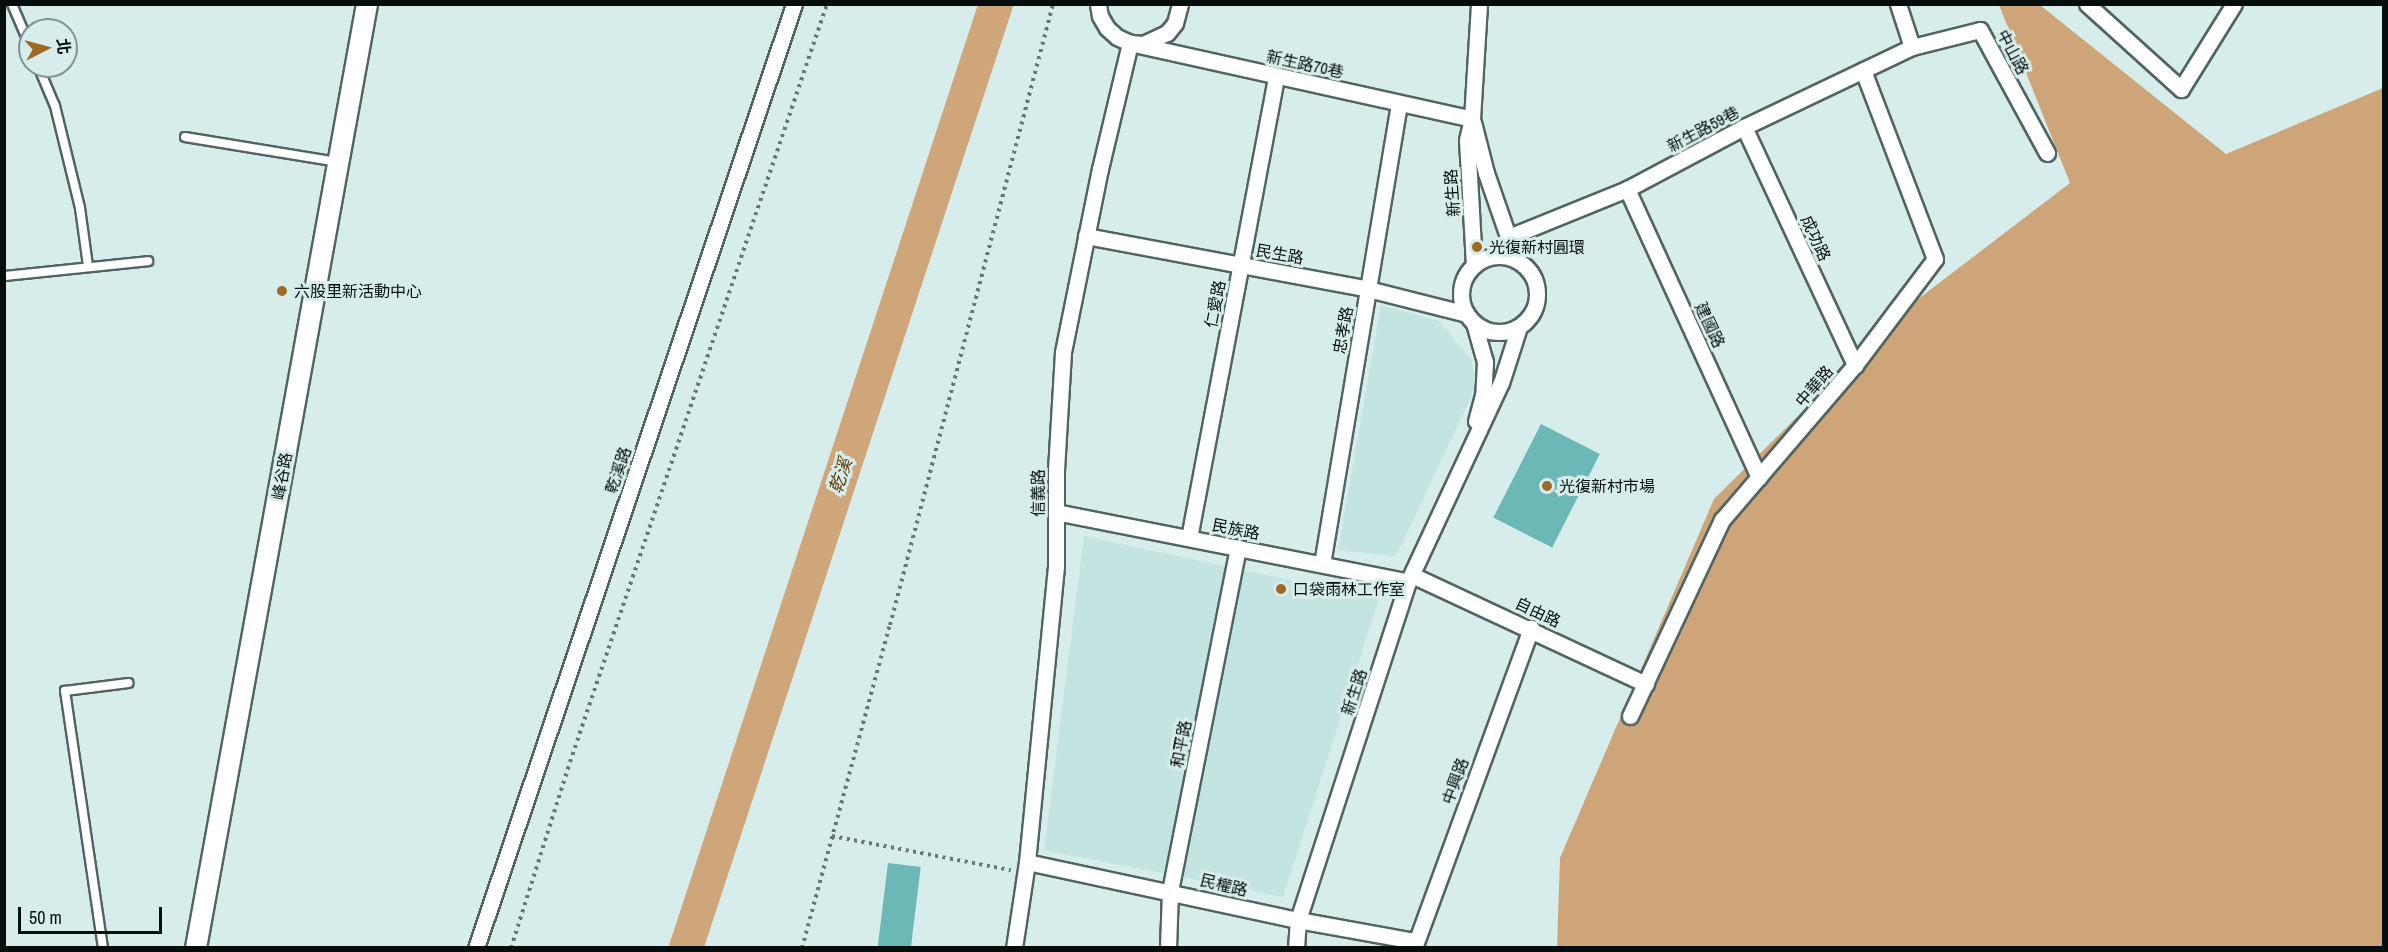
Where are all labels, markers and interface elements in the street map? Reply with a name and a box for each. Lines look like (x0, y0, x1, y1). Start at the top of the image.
north arrow (18, 18, 78, 78)
street label: 中山路 (1993, 26, 2033, 78)
text: 北 (52, 37, 76, 55)
street label: 新生路70巷 (1265, 46, 1345, 82)
street label: 新生路59巷 (1664, 102, 1742, 156)
street label: 新生路 (1441, 168, 1463, 218)
street label: 成功路 (1797, 212, 1835, 264)
place label: 光復新村圓環 (1489, 237, 1585, 257)
street label: 民生路 (1255, 240, 1305, 268)
marker: 光復新村圓環 (1470, 240, 1484, 254)
street label: 仁愛路 (1201, 279, 1229, 329)
place label: 六股里新活動中心 (294, 281, 422, 301)
marker: 六股里新活動中心 (275, 284, 289, 298)
street label: 建國路 (1691, 299, 1729, 351)
street label: 忠孝路 (1329, 305, 1357, 355)
street label: 中華路 (1791, 362, 1837, 410)
street label: 乾溪路 (601, 444, 635, 496)
street label: 峰谷路 (268, 451, 296, 501)
water label: 乾溪 (825, 456, 857, 496)
street label: 信義路 (1028, 469, 1048, 517)
place label: 光復新村市場 (1559, 476, 1655, 496)
marker: 光復新村市場 (1540, 479, 1554, 493)
street label: 民族路 (1211, 515, 1261, 543)
place label: 口袋雨林工作室 (1293, 579, 1405, 599)
marker: 口袋雨林工作室 (1274, 582, 1288, 596)
street label: 自由路 (1512, 593, 1564, 631)
street label: 新生路 (1337, 666, 1371, 718)
street label: 和平路 (1167, 719, 1195, 769)
street label: 中興路 (1438, 755, 1472, 807)
street label: 民權路 (1198, 870, 1250, 900)
scale bar (21, 895, 165, 933)
text: 50 m (29, 905, 62, 930)

